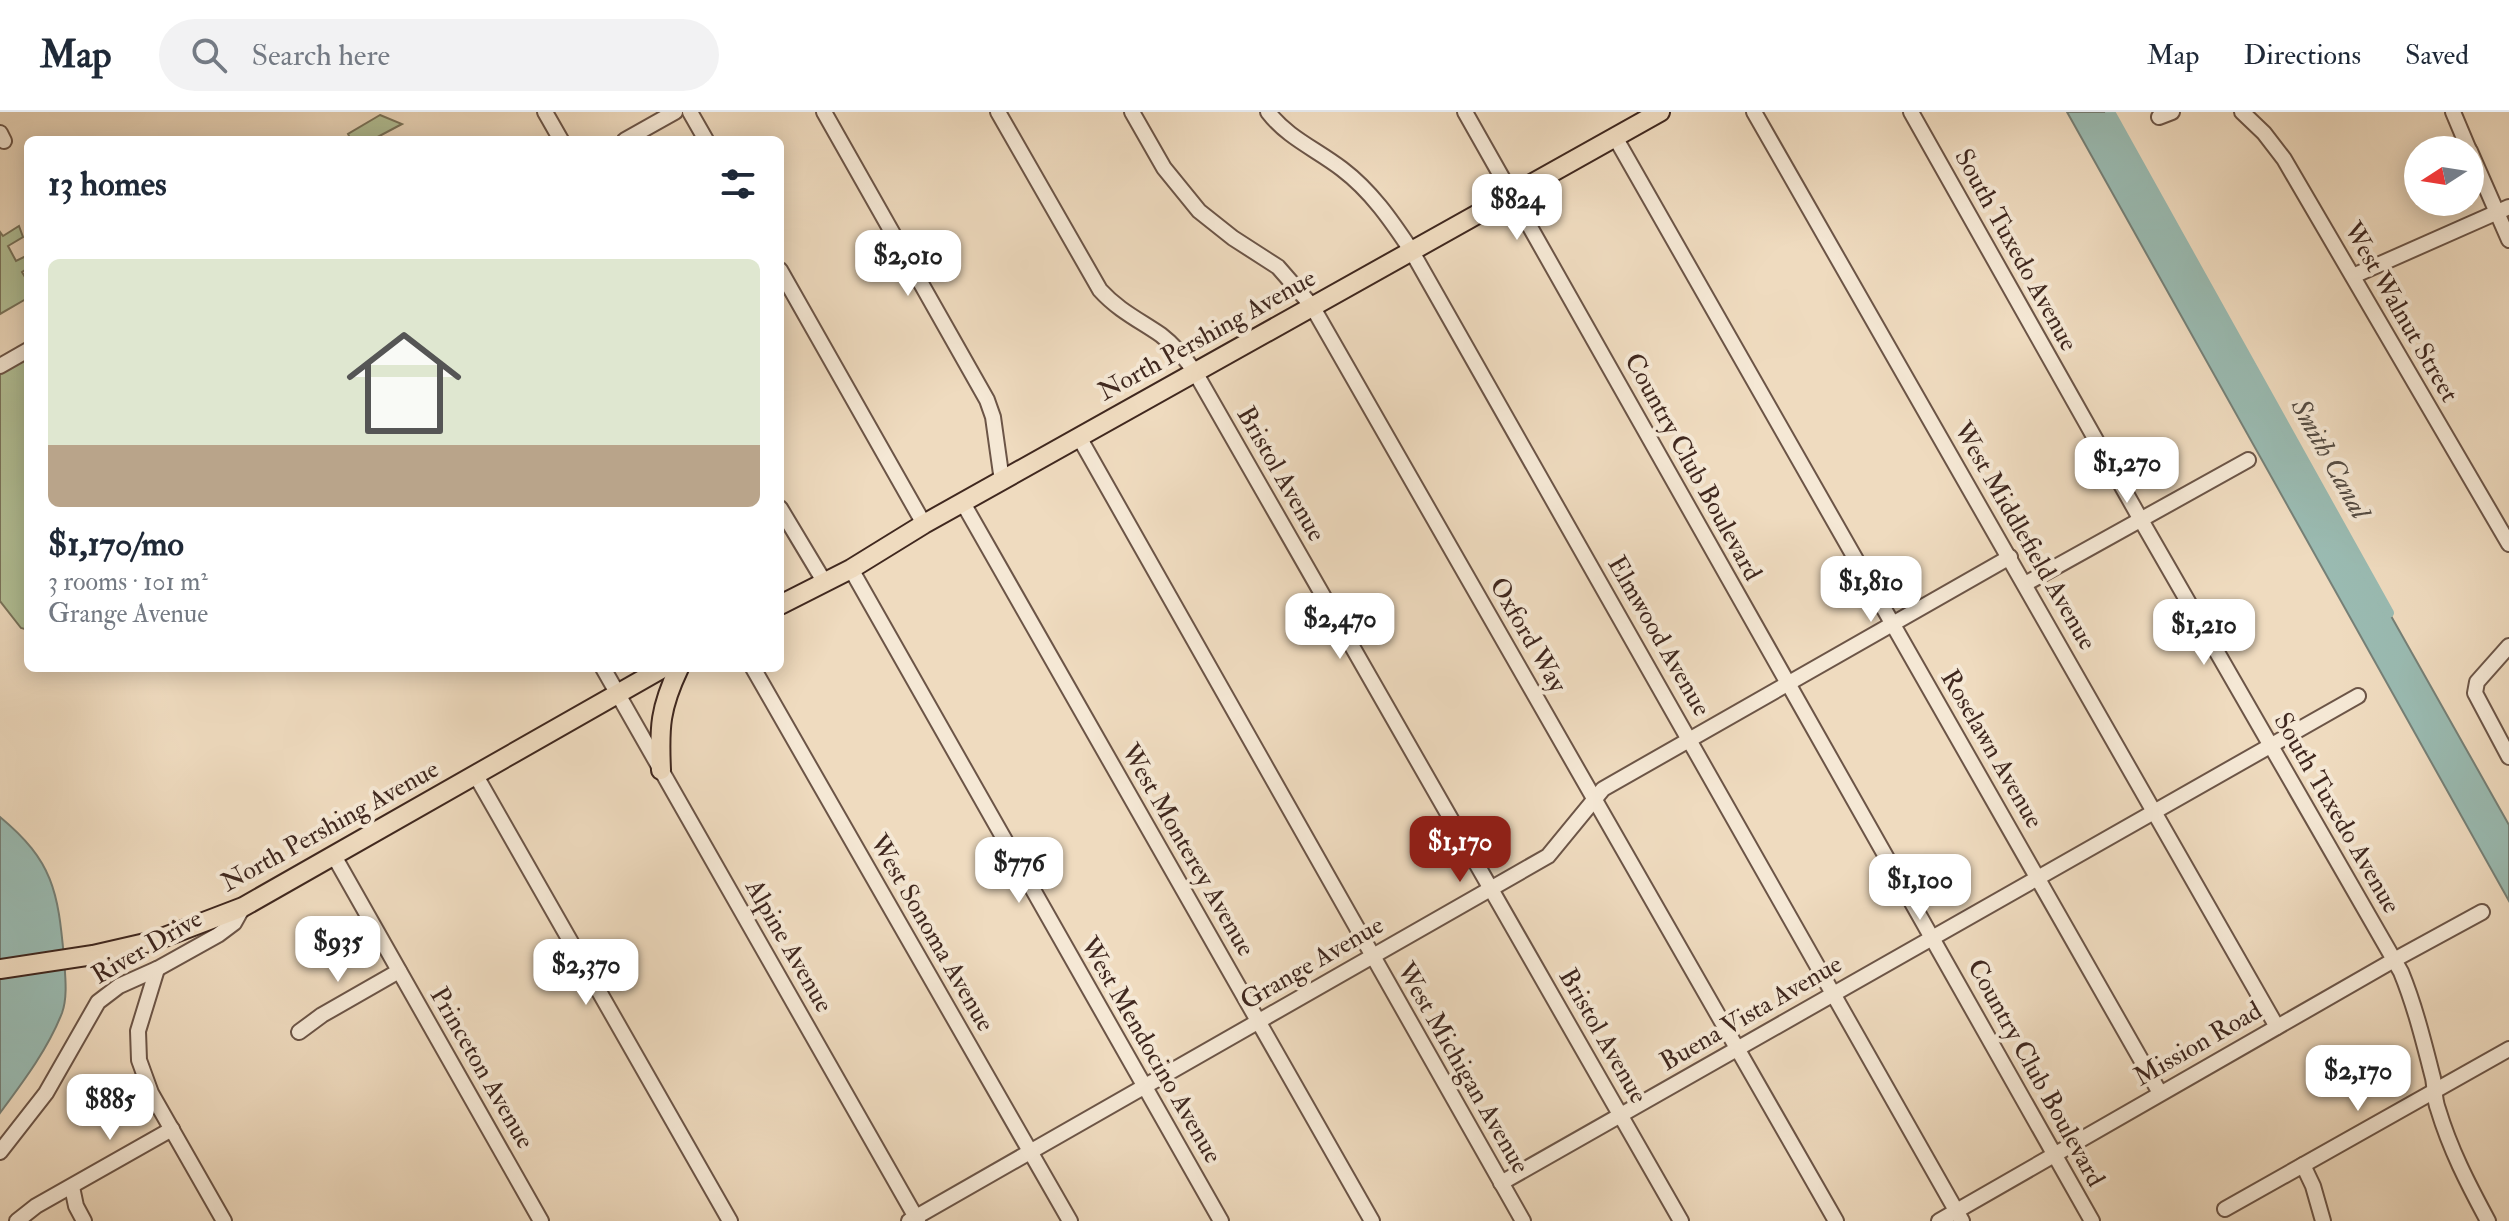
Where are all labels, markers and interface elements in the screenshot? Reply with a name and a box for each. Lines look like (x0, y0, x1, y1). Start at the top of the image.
search box (159, 19, 719, 91)
text: Map (40, 31, 111, 79)
icon: search (187, 33, 231, 77)
text: Search here (251, 37, 390, 74)
text: Map (2147, 38, 2200, 73)
text: Directions (2244, 38, 2361, 73)
text: Saved (2405, 38, 2469, 73)
north arrow (2404, 136, 2484, 216)
map controls (2404, 136, 2484, 216)
street label: South Tuxedo Avenue (1947, 143, 2085, 357)
icon: filters (716, 162, 760, 206)
text: 13 homes (48, 163, 167, 206)
pin: $824 (1470, 174, 1564, 242)
text: $824 (1490, 184, 1544, 216)
street label: West Walnut Street (2336, 215, 2465, 408)
pin: $2,010 (843, 230, 973, 298)
text: $2,010 (873, 240, 943, 272)
street label: North Pershing Avenue (1093, 262, 1321, 408)
icon: home (332, 311, 476, 455)
street label: Country Club Boulevard (1617, 348, 1769, 586)
water label: Smith Canal (2282, 392, 2378, 527)
street label: Bristol Avenue (1230, 401, 1333, 547)
street label: West Middlefield Avenue (1946, 415, 2103, 656)
pin: $1,270 (2062, 437, 2192, 505)
text: $1,270 (2093, 447, 2161, 479)
text: $1,170/mo (48, 523, 184, 566)
street label: Elmwood Avenue (1600, 550, 1718, 722)
pin: $1,810 (1806, 556, 1936, 624)
text: 3 rooms · 101 m² (48, 566, 208, 598)
text: $1,810 (1839, 566, 1903, 598)
street label: Oxford Way (1482, 572, 1574, 699)
pin: $2,470 (1275, 593, 1405, 661)
text: Grange Avenue (48, 598, 208, 630)
pin: $1,210 (2139, 599, 2269, 667)
text: $2,470 (1303, 603, 1377, 635)
text: $1,210 (2171, 609, 2237, 641)
street label: Roselawn Avenue (1934, 664, 2050, 834)
street label: South Tuxedo Avenue (2267, 707, 2407, 919)
street label: West Monterey Avenue (1114, 737, 1262, 962)
street label: North Pershing Avenue (216, 753, 444, 899)
pin: $1,170 (1395, 816, 1525, 884)
text: $1,170 (1428, 826, 1492, 858)
street label: West Sonoma Avenue (862, 828, 1001, 1037)
pin: $776 (972, 837, 1066, 905)
text: $776 (993, 847, 1045, 879)
pin: $1,100 (1855, 854, 1985, 922)
text: $1,100 (1887, 864, 1953, 896)
street label: Alpine Avenue (737, 873, 840, 1019)
street label: River Drive (86, 903, 208, 991)
street label: Grange Avenue (1235, 909, 1389, 1017)
pin: $935 (291, 916, 385, 984)
text: $935 (313, 926, 363, 958)
street label: West Mendocino Avenue (1073, 930, 1229, 1169)
pin: $2,370 (521, 939, 651, 1007)
street label: Buena Vista Avenue (1654, 948, 1848, 1078)
text: $2,370 (551, 949, 621, 981)
street label: Country Club Boulevard (1960, 954, 2112, 1192)
street label: West Michigan Avenue (1389, 956, 1537, 1179)
street label: Bristol Avenue (1552, 963, 1655, 1109)
street label: Princeton Avenue (423, 982, 541, 1155)
street label: Mission Road (2128, 994, 2268, 1093)
pin: $2,170 (2293, 1045, 2423, 1113)
text: $2,170 (2324, 1055, 2392, 1087)
pin: $885 (63, 1074, 157, 1142)
text: $885 (85, 1084, 135, 1116)

